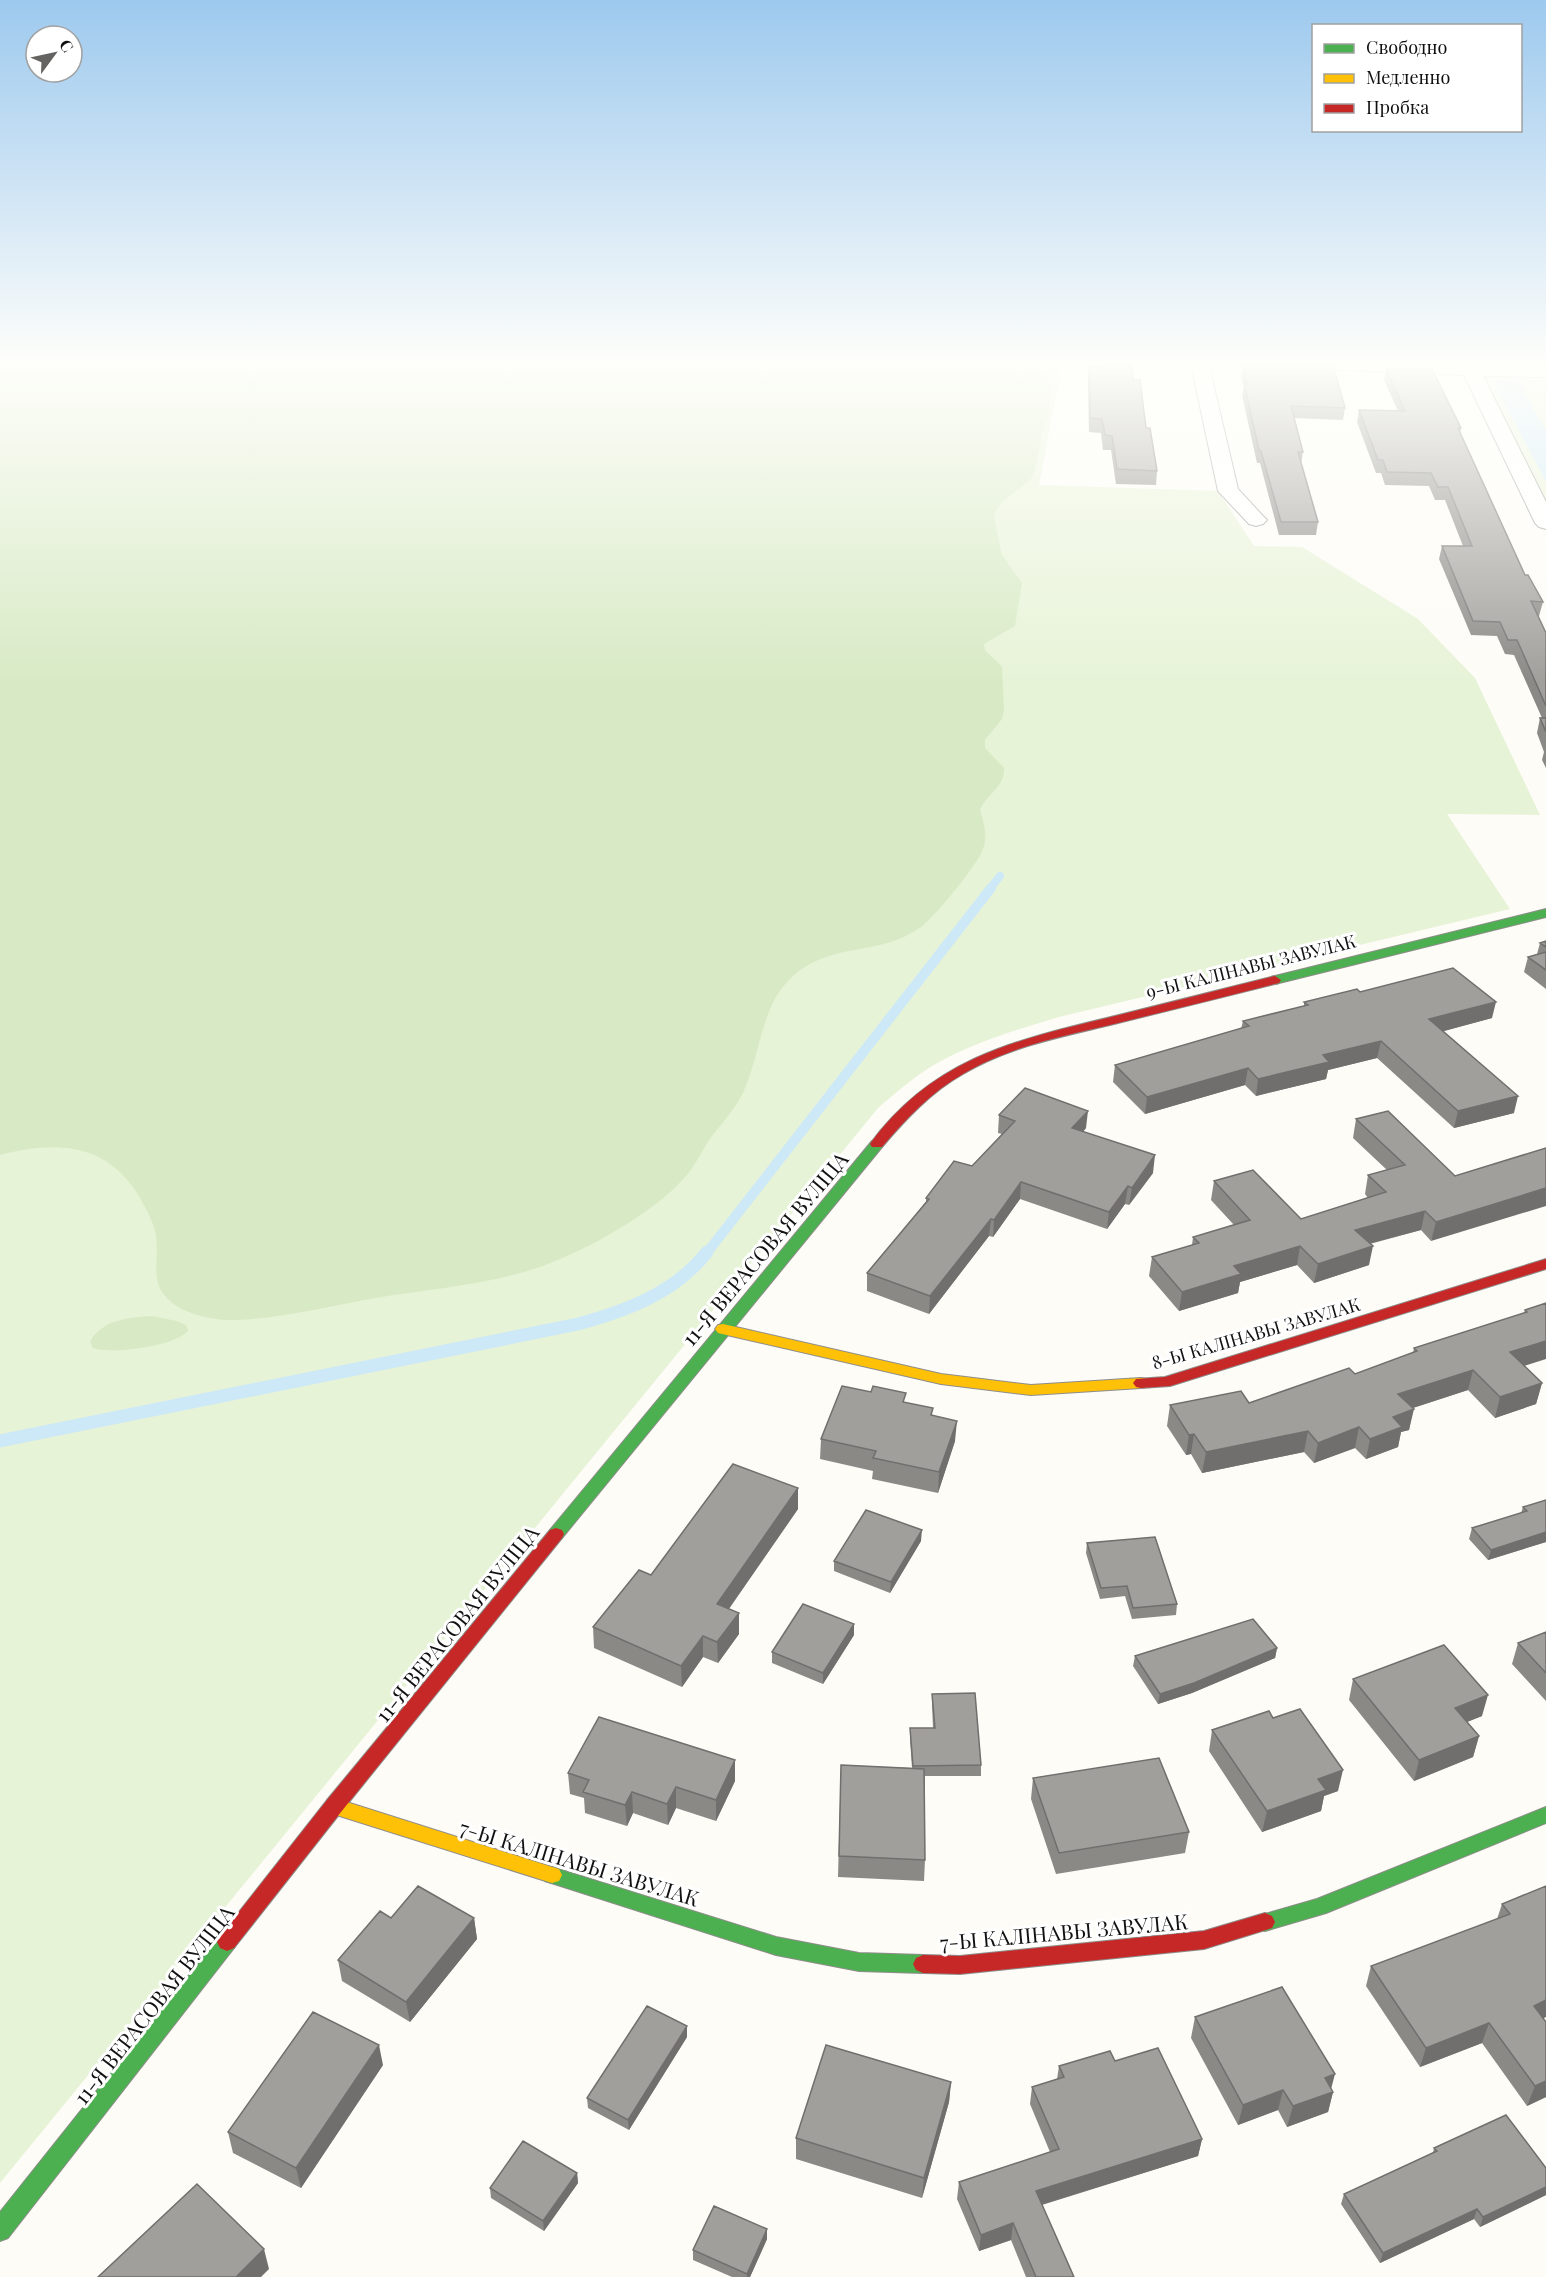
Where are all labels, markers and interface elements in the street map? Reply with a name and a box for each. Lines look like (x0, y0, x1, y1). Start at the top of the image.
north arrow (24, 24, 84, 84)
legend (1312, 24, 1522, 132)
text: С (55, 35, 79, 56)
text: Свободно (1366, 35, 1447, 59)
text: Медленно (1366, 65, 1451, 89)
text: Пробка (1366, 95, 1429, 119)
street label: 9-Ы КАЛІНАВЫ ЗАВУЛАК (1144, 928, 1358, 1004)
street label: 11-Я ВЕРАСОВАЯ ВУЛІЦА (674, 1144, 854, 1351)
street label: 8-Ы КАЛІНАВЫ ЗАВУЛАК (1149, 1292, 1363, 1374)
street label: 11-Я ВЕРАСОВАЯ ВУЛІЦА (368, 1518, 545, 1727)
street label: 7-Ы КАЛІНАВЫ ЗАВУЛАК (457, 1812, 703, 1912)
street label: 11-Я ВЕРАСОВАЯ ВУЛІЦА (66, 1898, 240, 2109)
street label: 7-Ы КАЛІНАВЫ ЗАВУЛАК (939, 1906, 1189, 1956)

